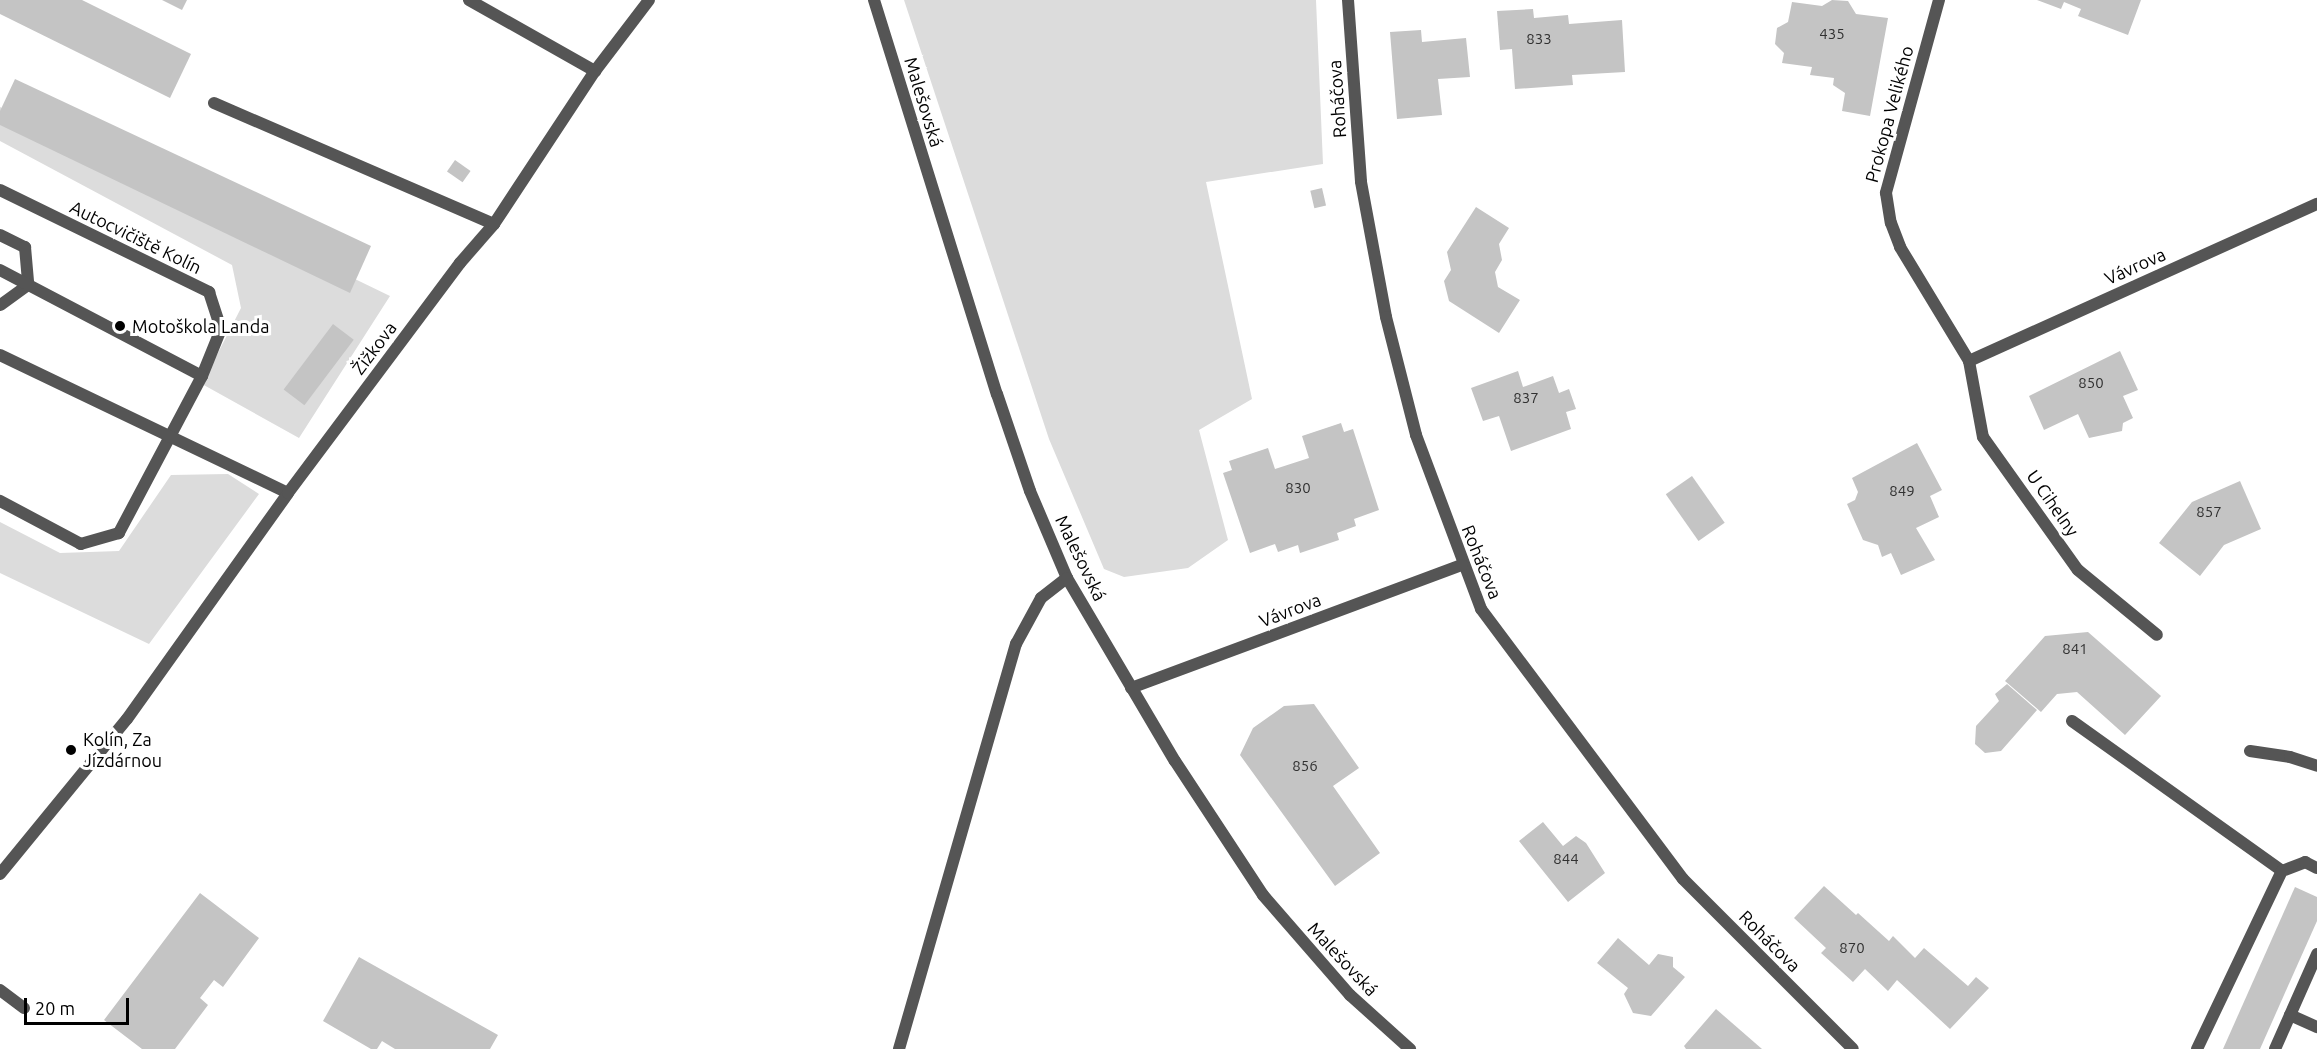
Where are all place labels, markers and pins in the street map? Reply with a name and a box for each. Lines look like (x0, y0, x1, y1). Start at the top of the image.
place label: Motoškola Landa (132, 315, 269, 337)
marker: Motoškola Landa (113, 319, 127, 333)
place label: Kolín, Za Jízdárnou (83, 729, 162, 771)
marker: Kolín, Za Jízdárnou (64, 743, 78, 757)

